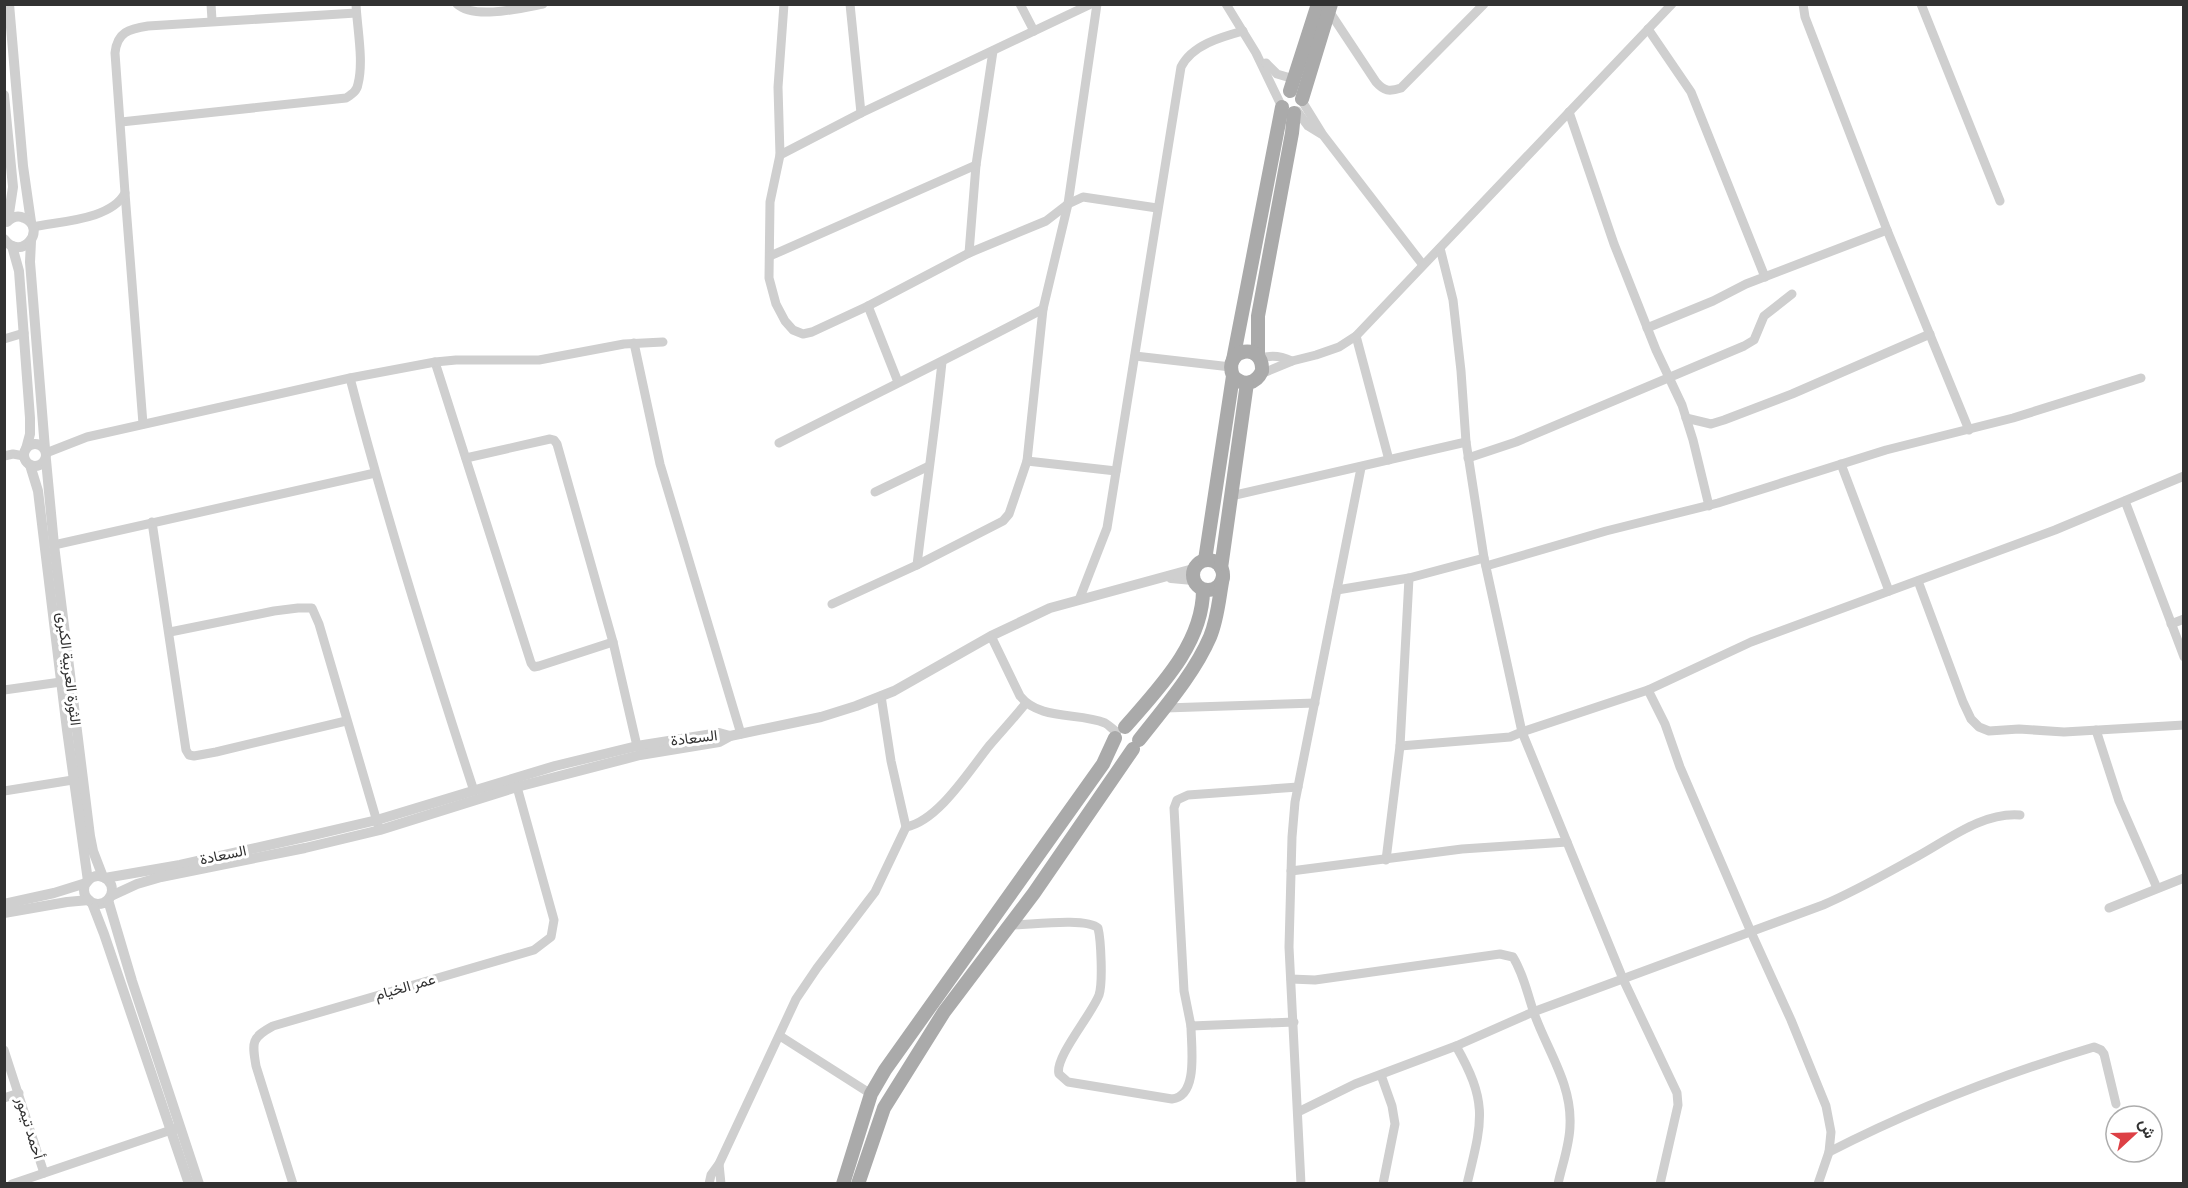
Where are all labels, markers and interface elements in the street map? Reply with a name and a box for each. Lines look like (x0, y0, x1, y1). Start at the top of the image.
street label: الثورة العربية الكبرى (52, 611, 85, 727)
street label: السعادة (670, 726, 718, 750)
street label: السعادة (198, 841, 248, 869)
street label: عمر الخيام (373, 970, 438, 1005)
street label: أحمد تيمور (12, 1094, 48, 1162)
north arrow (2104, 1104, 2164, 1164)
text: ش (2135, 1116, 2160, 1141)

